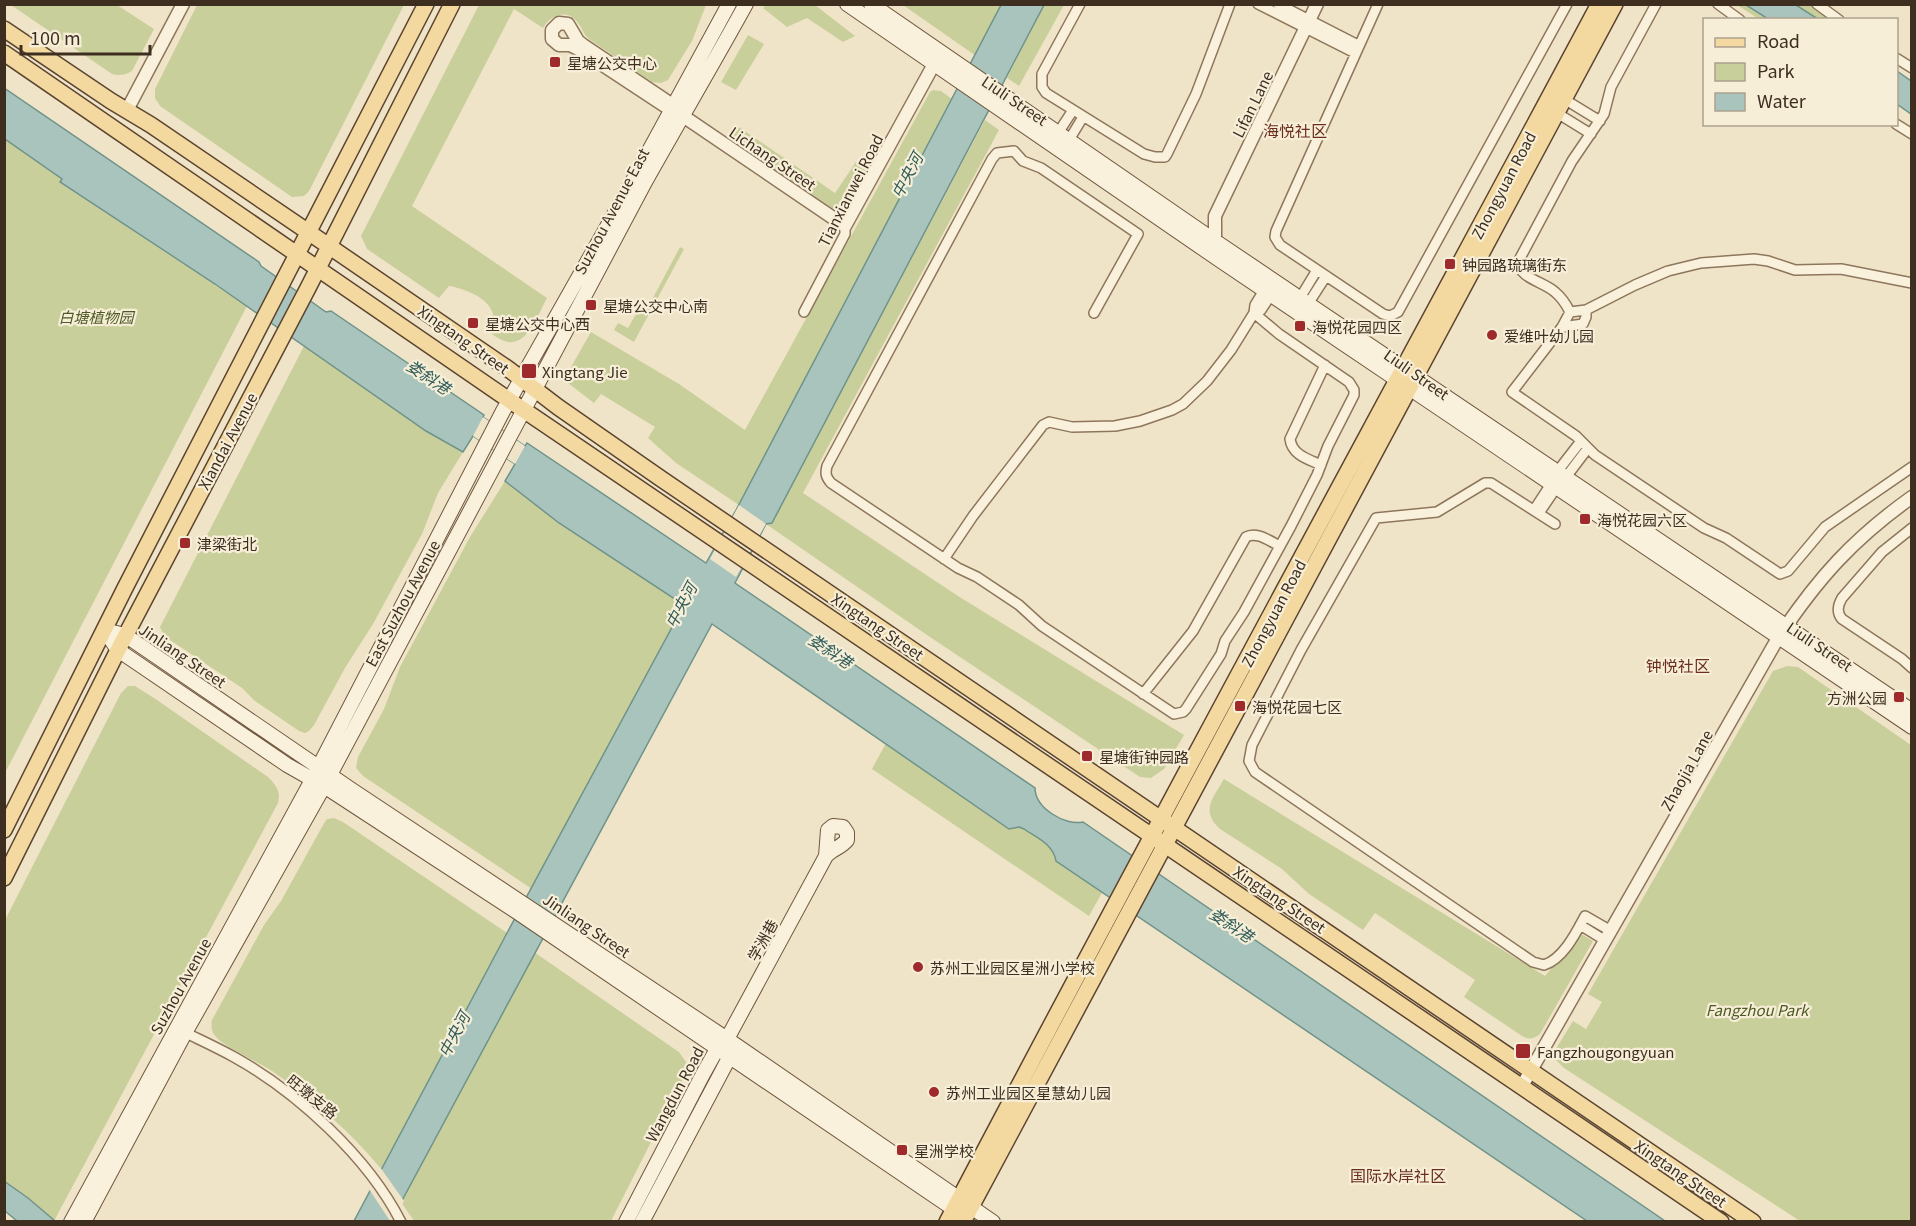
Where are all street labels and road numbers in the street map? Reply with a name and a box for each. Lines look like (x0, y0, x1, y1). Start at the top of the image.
street label: Lifan Lane (1227, 67, 1277, 141)
street label: Liuli Street (978, 70, 1052, 130)
street label: Lichang Street (726, 121, 821, 195)
street label: Zhongyuan Road (1466, 128, 1540, 242)
street label: Tianxianwei Road (813, 130, 887, 250)
street label: Suzhou Avenue East (569, 144, 653, 278)
street label: Xingtang Street (414, 300, 514, 378)
street label: Liuli Street (1380, 344, 1454, 404)
street label: Xiandai Avenue (193, 389, 261, 493)
street label: East Suzhou Avenue (360, 536, 444, 670)
street label: Zhongyuan Road (1236, 556, 1310, 670)
street label: Xingtang Street (828, 587, 928, 665)
street label: Liuli Street (1783, 616, 1857, 676)
street label: Jinliang Street (135, 618, 231, 692)
street label: Zhaojia Lane (1655, 726, 1717, 814)
street label: Xingtang Street (1230, 860, 1330, 938)
street label: Jinliang Street (539, 888, 635, 962)
street label: 学洲巷 (742, 915, 782, 965)
street label: Suzhou Avenue (145, 934, 215, 1038)
street label: Wangdun Road (640, 1043, 708, 1145)
street label: 旺墩支路 (283, 1069, 343, 1123)
street label: Xingtang Street (1631, 1134, 1731, 1212)

